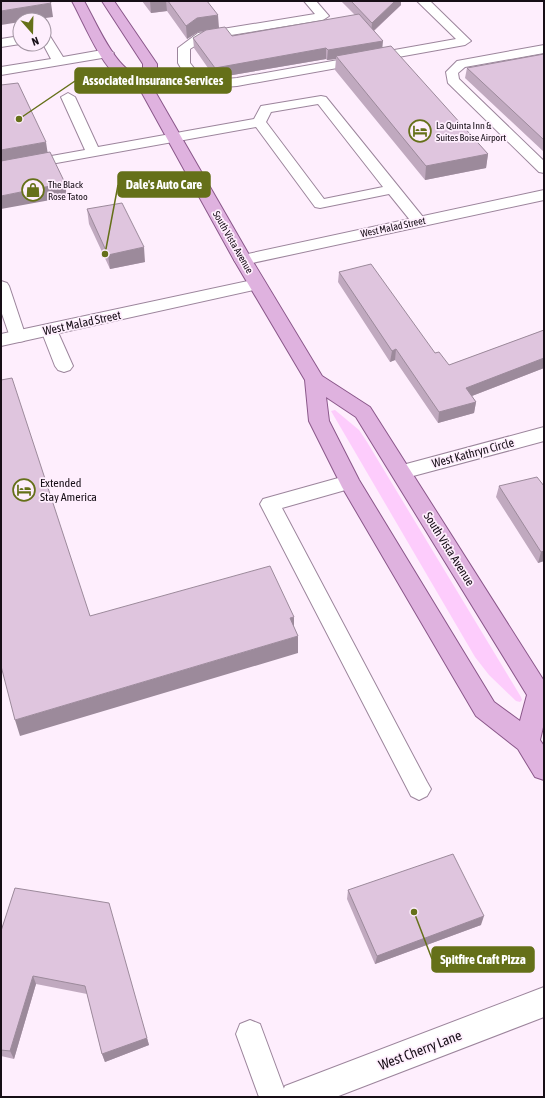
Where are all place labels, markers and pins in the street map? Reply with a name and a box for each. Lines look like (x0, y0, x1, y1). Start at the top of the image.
callout: Associated Insurance Services (75, 68, 231, 93)
hotel icon: La Quinta Inn & Suites Boise Airport (407, 118, 433, 144)
place label: La Quinta Inn & Suites Boise Airport (436, 120, 506, 143)
callout: Dale's Auto Care (118, 172, 210, 197)
shop icon: The Black Rose Tatoo (20, 177, 46, 203)
place label: The Black Rose Tatoo (48, 179, 88, 202)
place label: Extended Stay America (40, 476, 97, 504)
hotel icon: Extended Stay America (11, 477, 37, 503)
callout: Spitfire Craft Pizza (432, 947, 534, 972)

